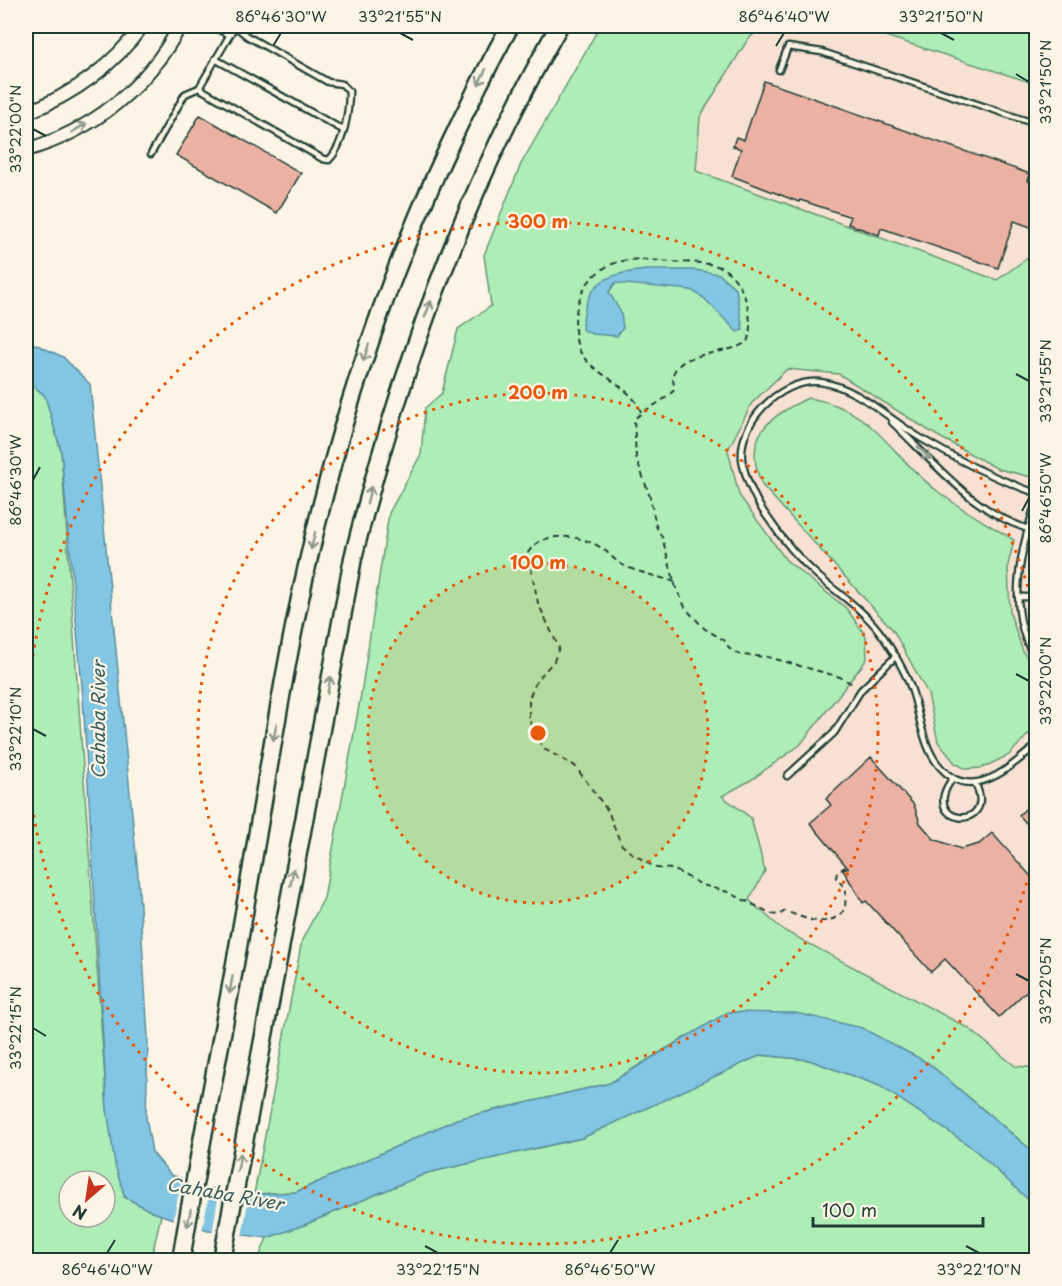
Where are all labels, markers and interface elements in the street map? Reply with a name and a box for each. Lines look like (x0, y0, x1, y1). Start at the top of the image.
text: 86°46'30"W (235, 4, 327, 27)
text: 33°21'55"N (358, 4, 442, 27)
text: 86°46'40"W (738, 4, 830, 27)
text: 33°21'50"N (898, 4, 984, 27)
text: 33°21'50"N (1033, 39, 1056, 125)
one-way arrow (476, 68, 488, 85)
text: 33°22'00"N (3, 85, 26, 173)
one-way arrow (70, 122, 87, 134)
text: 300 m (508, 207, 568, 234)
one-way arrow (423, 300, 434, 319)
text: 33°21'55"N (1033, 339, 1056, 423)
one-way arrow (359, 343, 370, 362)
text: 200 m (508, 378, 568, 405)
text: 86°46'30"W (3, 434, 26, 526)
one-way arrow (916, 445, 931, 460)
text: 86°46'50"W (1033, 452, 1056, 543)
one-way arrow (364, 485, 375, 504)
one-way arrow (307, 531, 319, 550)
text: 100 m (510, 548, 566, 575)
text: 33°22'00"N (1033, 637, 1056, 725)
water label: Cahaba River (84, 658, 111, 779)
one-way arrow (324, 676, 335, 696)
text: 33°22'10"N (3, 687, 26, 771)
one-way arrow (270, 722, 281, 741)
centre of rings (528, 723, 548, 743)
one-way arrow (287, 868, 298, 887)
text: 33°22'05"N (1033, 937, 1056, 1025)
one-way arrow (225, 974, 236, 994)
text: 33°22'15"N (3, 986, 26, 1070)
one-way arrow (234, 1152, 245, 1172)
north arrow (57, 1169, 117, 1229)
water label: Cahaba River (165, 1169, 288, 1217)
scale bar (813, 1190, 982, 1228)
text: 100 m (822, 1196, 877, 1223)
text: N (68, 1199, 91, 1227)
one-way arrow (183, 1208, 194, 1227)
text: 86°46'40"W (61, 1257, 153, 1280)
text: 33°22'15"N (396, 1257, 480, 1280)
text: 86°46'50"W (565, 1257, 656, 1280)
text: 33°22'10"N (937, 1257, 1021, 1280)

